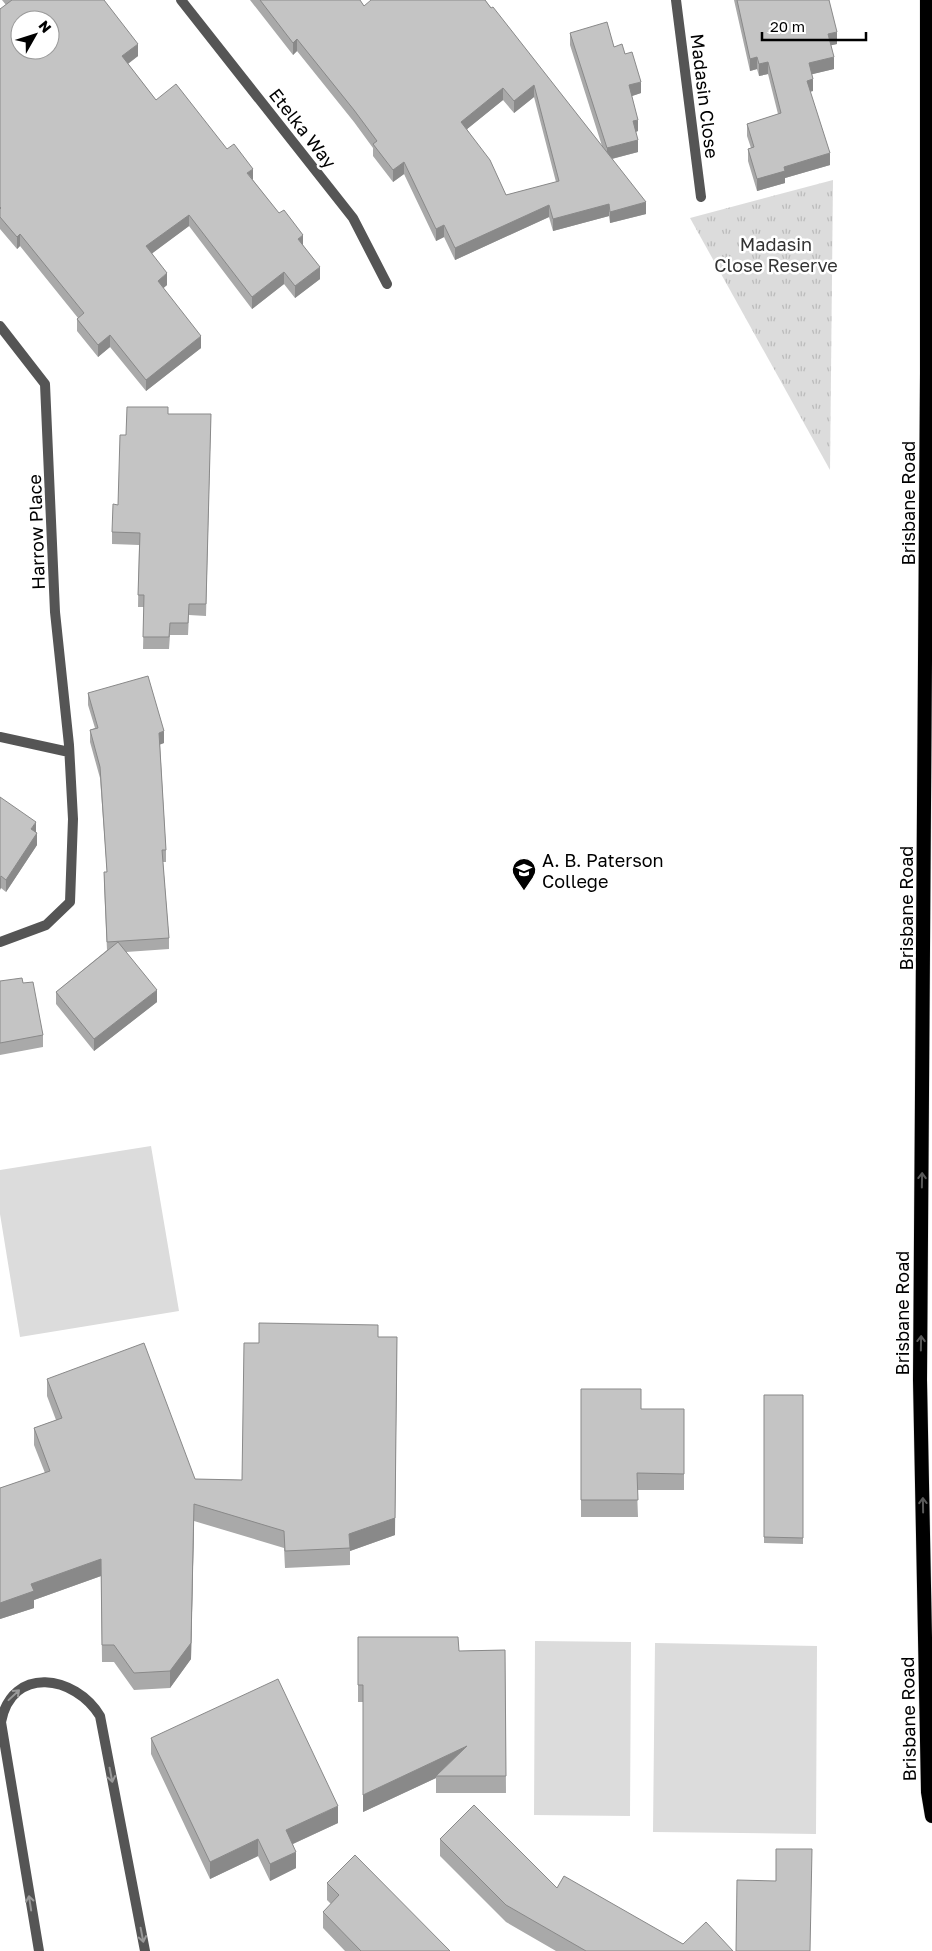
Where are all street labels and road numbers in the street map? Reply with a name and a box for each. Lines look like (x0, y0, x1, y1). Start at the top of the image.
street label: Madasin Close (686, 32, 724, 160)
street label: Etelka Way (265, 84, 341, 172)
street label: Brisbane Road (897, 441, 919, 565)
street label: Harrow Place (23, 474, 49, 590)
street label: Brisbane Road (895, 846, 917, 970)
street label: Brisbane Road (891, 1251, 913, 1375)
street label: Brisbane Road (896, 1656, 920, 1782)

